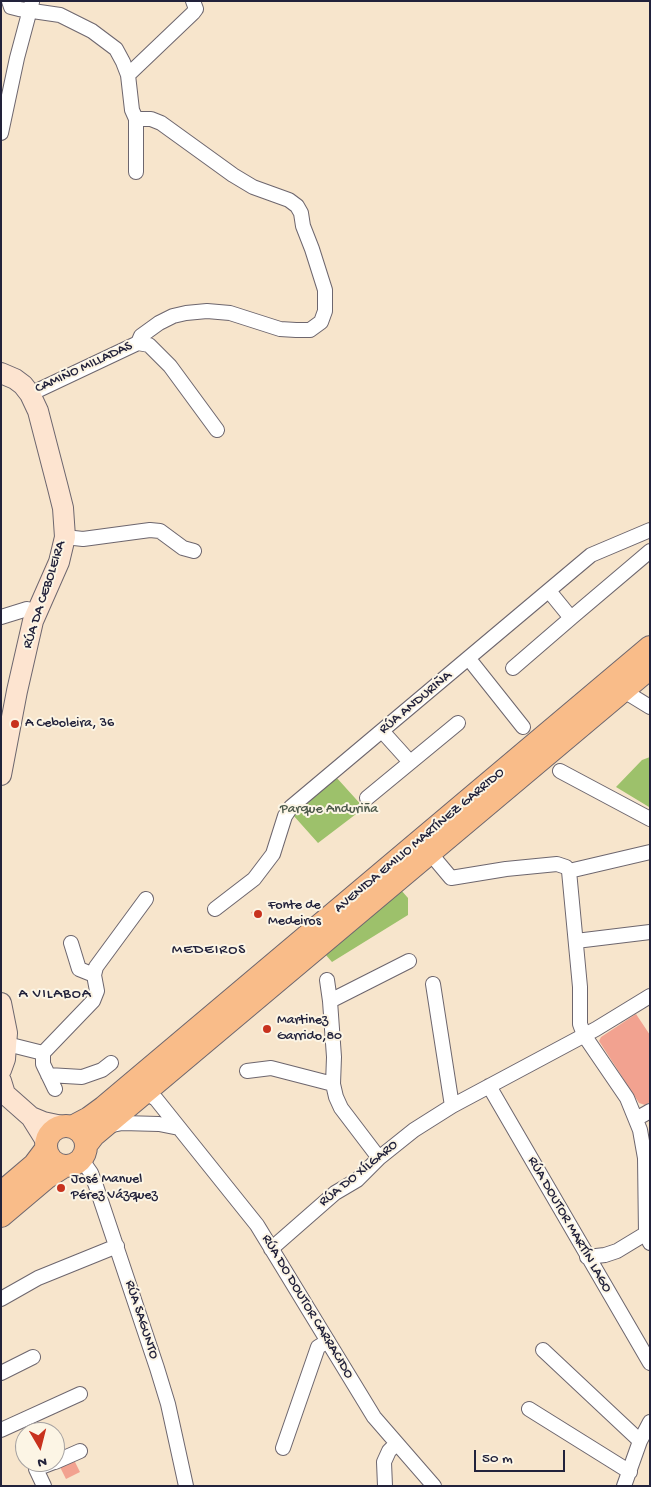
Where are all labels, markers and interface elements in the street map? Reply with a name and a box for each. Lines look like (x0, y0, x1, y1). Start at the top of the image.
street label: CAMIÑO MILLADAS (33, 338, 135, 398)
street label: RÚA DA CEBOLEIRA (20, 539, 70, 651)
street label: RÚA ANDURIÑA (376, 668, 456, 738)
place label: A Ceboleira, 36 (25, 716, 114, 732)
marker: A Ceboleira, 36 (9, 718, 21, 730)
street label: AVENIDA EMILIO MARTÍNEZ GARRIDO (331, 765, 509, 917)
park label: Parque Anduriña (280, 802, 378, 818)
place label: Fonte de Medeiros (268, 898, 321, 930)
marker: Fonte de Medeiros (252, 908, 264, 920)
district label: MEDEIROS (171, 942, 247, 960)
district label: A VILABOA (17, 986, 93, 1004)
place label: Martinez Garrido,80 (277, 1013, 342, 1046)
marker: Martinez Garrido,80 (261, 1023, 273, 1035)
street label: RÚA DO XÍLGARO (316, 1137, 402, 1211)
street label: RÚA DOUTOR MARTÍN LAGO (523, 1154, 615, 1296)
place label: José Manuel Pérez Vázquez (71, 1172, 158, 1204)
marker: José Manuel Pérez Vázquez (55, 1182, 67, 1194)
street label: RÚA DO DOUTOR CARRACIDO (257, 1232, 357, 1382)
street label: RÚA SAGUNTO (120, 1279, 162, 1361)
north arrow (15, 1422, 65, 1472)
scale bar (476, 1440, 567, 1472)
text: 50 m (482, 1450, 513, 1468)
text: N (36, 1452, 48, 1470)

